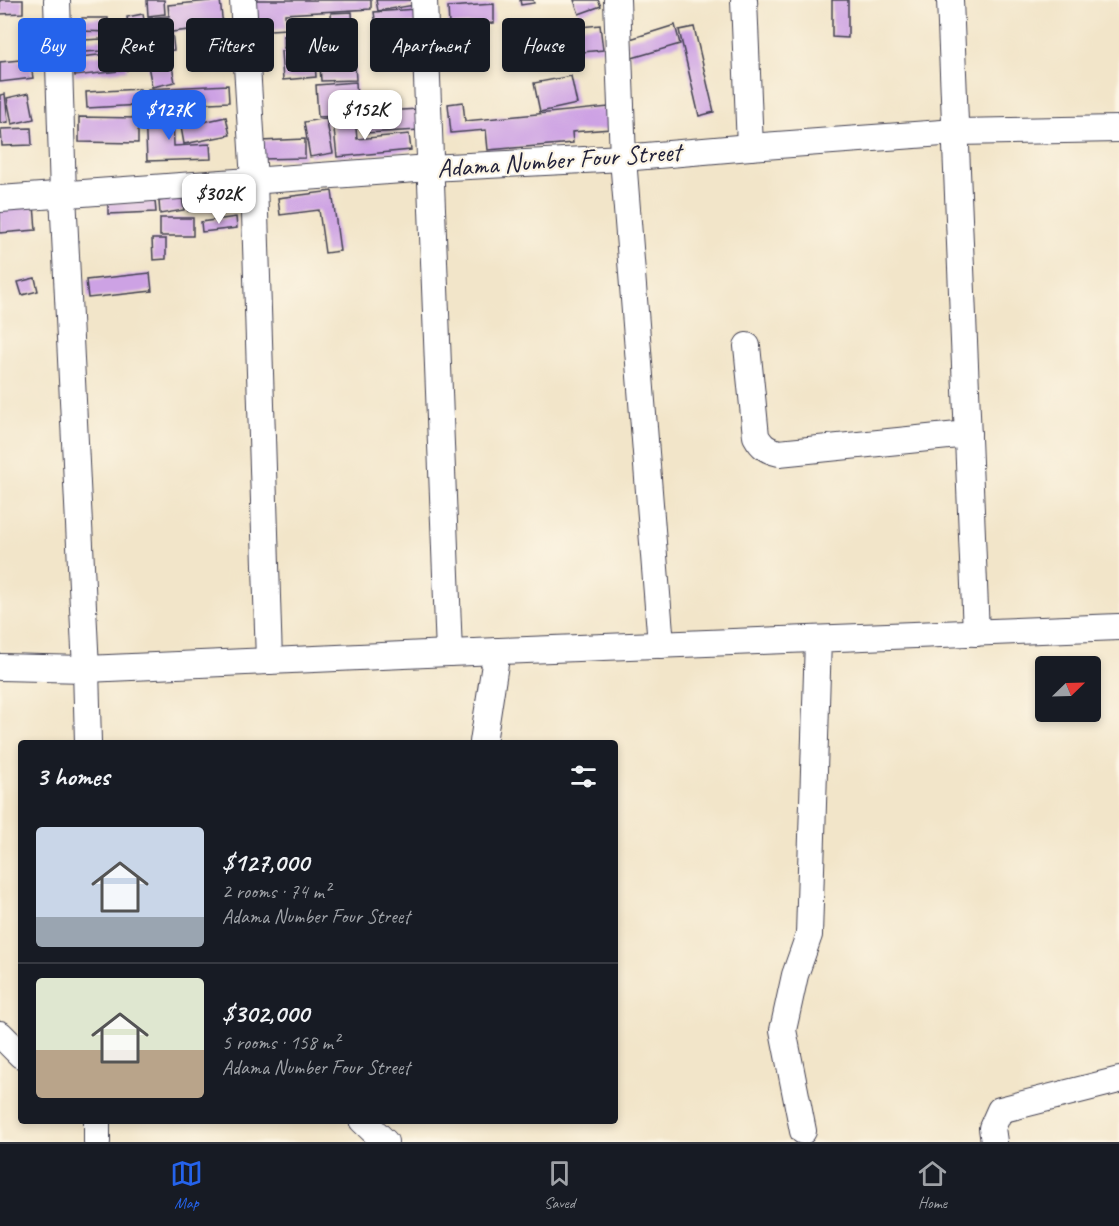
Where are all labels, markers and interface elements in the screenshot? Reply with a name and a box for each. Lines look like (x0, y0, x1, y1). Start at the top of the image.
chip: Buy (18, 18, 86, 72)
chip: Rent (98, 18, 174, 72)
chip: Filters (186, 18, 274, 72)
chip: New (286, 18, 358, 72)
chip: Apartment (370, 18, 490, 72)
chip: House (502, 18, 585, 72)
pin: $127K (127, 90, 211, 141)
pin: $152K (323, 90, 407, 141)
text: $127K (146, 97, 192, 122)
text: $152K (342, 97, 388, 122)
street label: Adama Number Four Street (436, 135, 685, 185)
pin: $302K (177, 174, 261, 225)
text: $302K (196, 181, 242, 206)
north arrow (1035, 656, 1101, 722)
map controls (1035, 656, 1101, 722)
text: 3 homes (36, 760, 109, 793)
icon: filters (567, 760, 600, 793)
text: $127,000 (222, 846, 309, 879)
icon: home (84, 851, 156, 923)
text: 2 rooms · 74 m² (222, 879, 330, 904)
text: Adama Number Four Street (222, 904, 410, 929)
text: $302,000 (222, 997, 309, 1030)
icon: home (84, 1002, 156, 1074)
text: 5 rooms · 158 m² (222, 1030, 339, 1055)
text: Adama Number Four Street (222, 1055, 410, 1080)
tab: Map (170, 1157, 203, 1213)
tab: Saved (543, 1157, 576, 1213)
tab: Home (916, 1157, 949, 1213)

